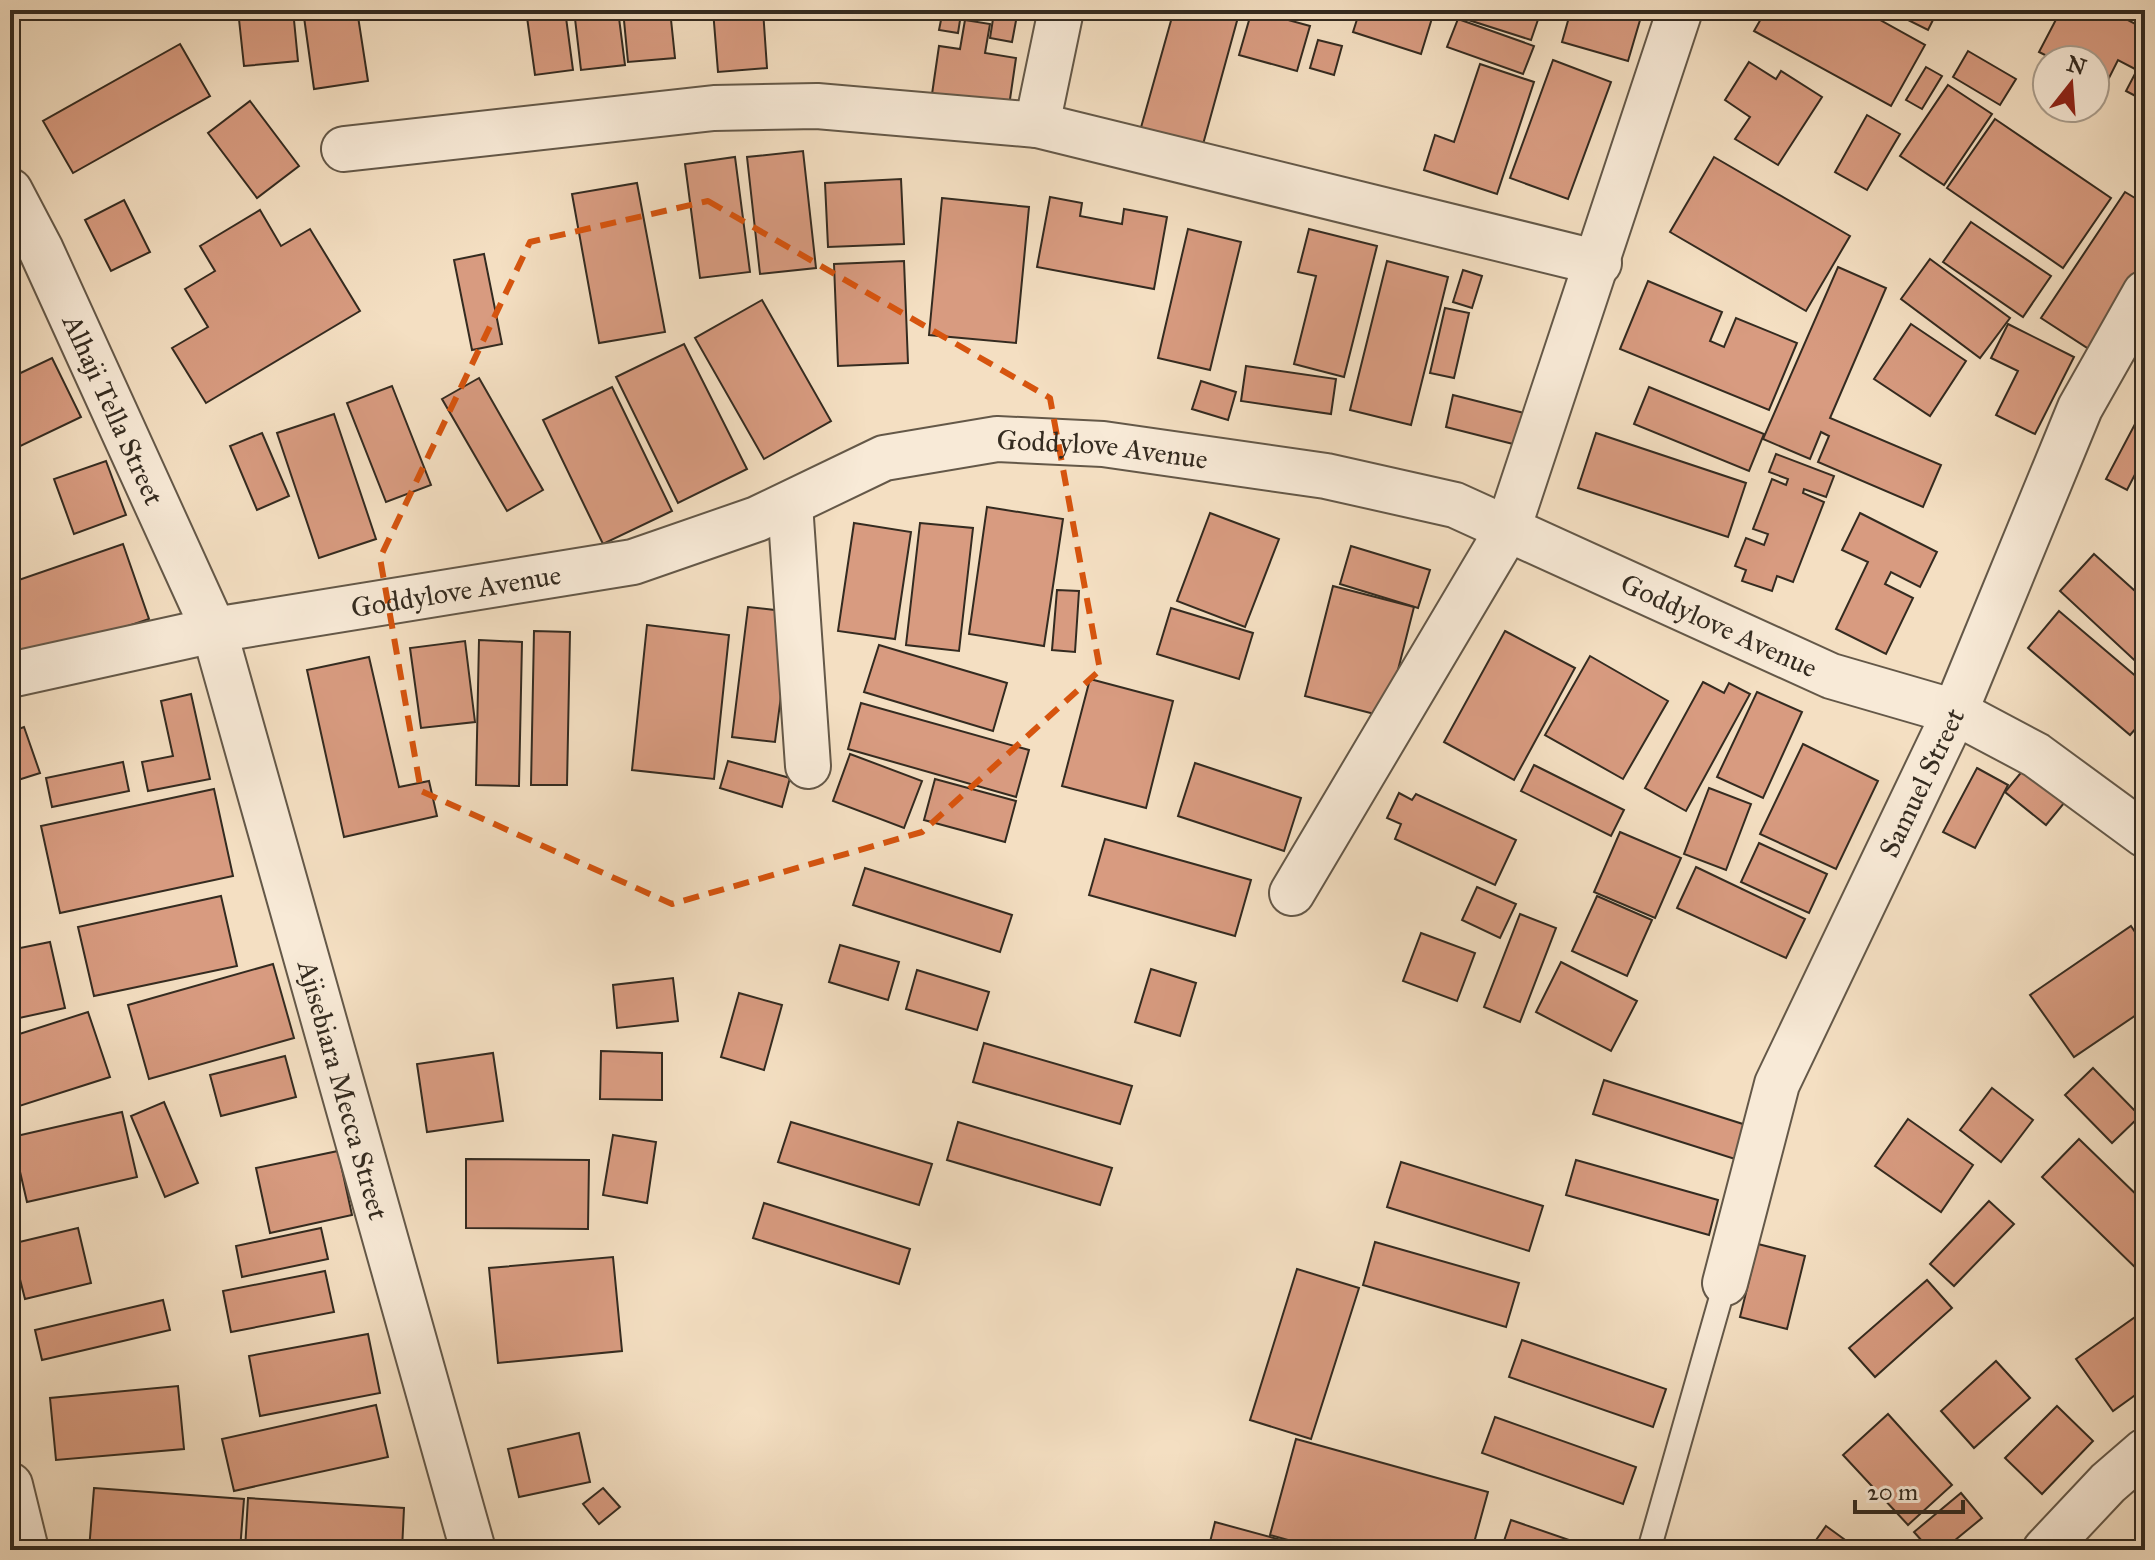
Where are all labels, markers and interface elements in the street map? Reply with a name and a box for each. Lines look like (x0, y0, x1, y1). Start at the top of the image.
north arrow (2031, 44, 2111, 124)
text: N (2064, 50, 2090, 81)
street label: Alhaji Tella Street (55, 308, 172, 510)
street label: Goddylove Avenue (996, 422, 1210, 476)
street label: Goddylove Avenue (348, 556, 563, 625)
street label: Goddylove Avenue (1615, 565, 1823, 685)
street label: Samuel Street (1871, 702, 1972, 863)
street label: Ajisebiara Mecca Street (290, 955, 397, 1224)
scale bar (1855, 1464, 1963, 1514)
text: 20 m (1867, 1477, 1918, 1507)

